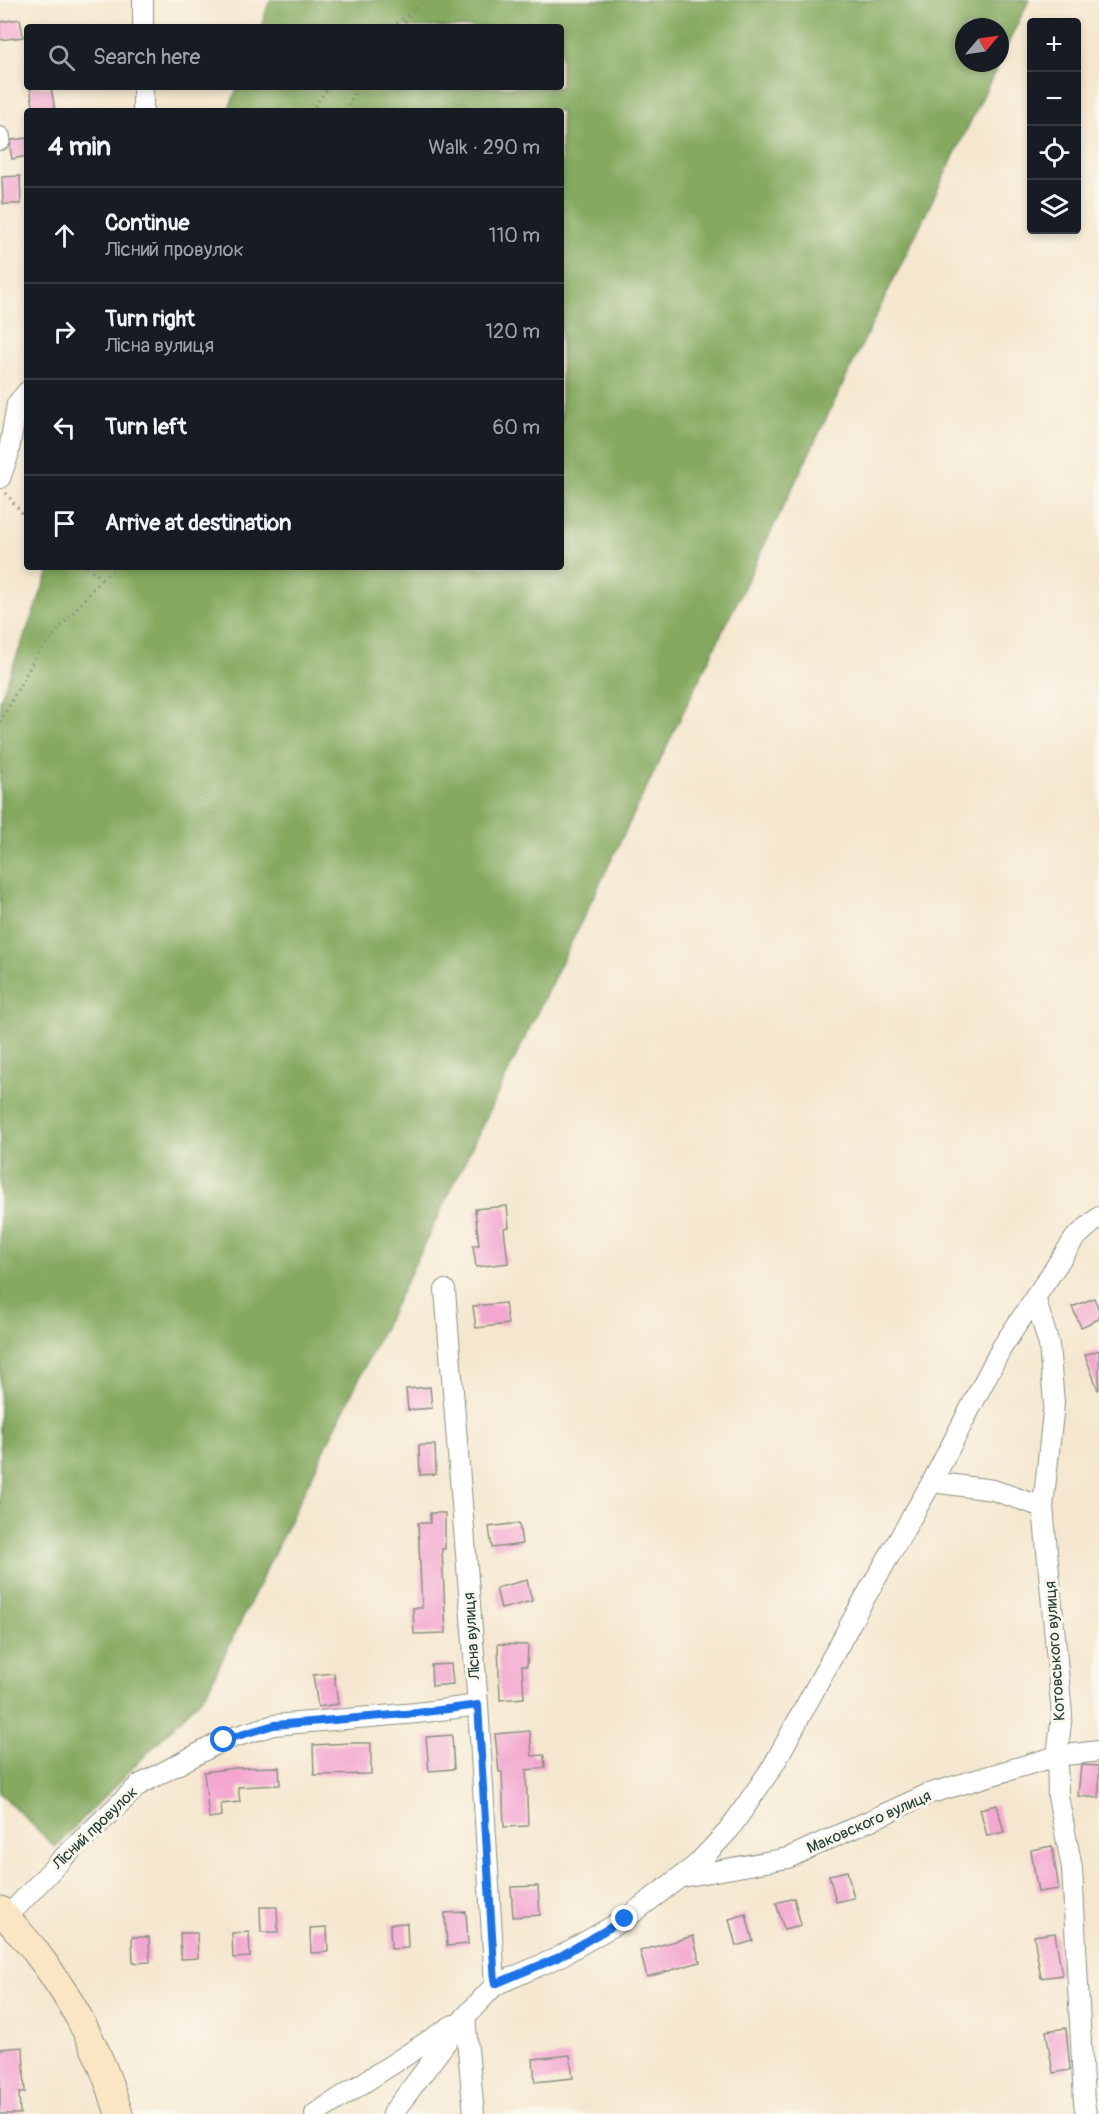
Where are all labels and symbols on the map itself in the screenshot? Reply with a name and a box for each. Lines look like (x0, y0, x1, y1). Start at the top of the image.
north arrow (955, 18, 1009, 72)
street label: Котовського вулиця (1040, 1581, 1070, 1721)
street label: Лісна вулиця (459, 1592, 485, 1681)
route start (210, 1726, 236, 1752)
street label: Лісний провулок (47, 1782, 142, 1874)
street label: Маковского вулиця (804, 1786, 934, 1858)
route end (611, 1905, 637, 1931)

